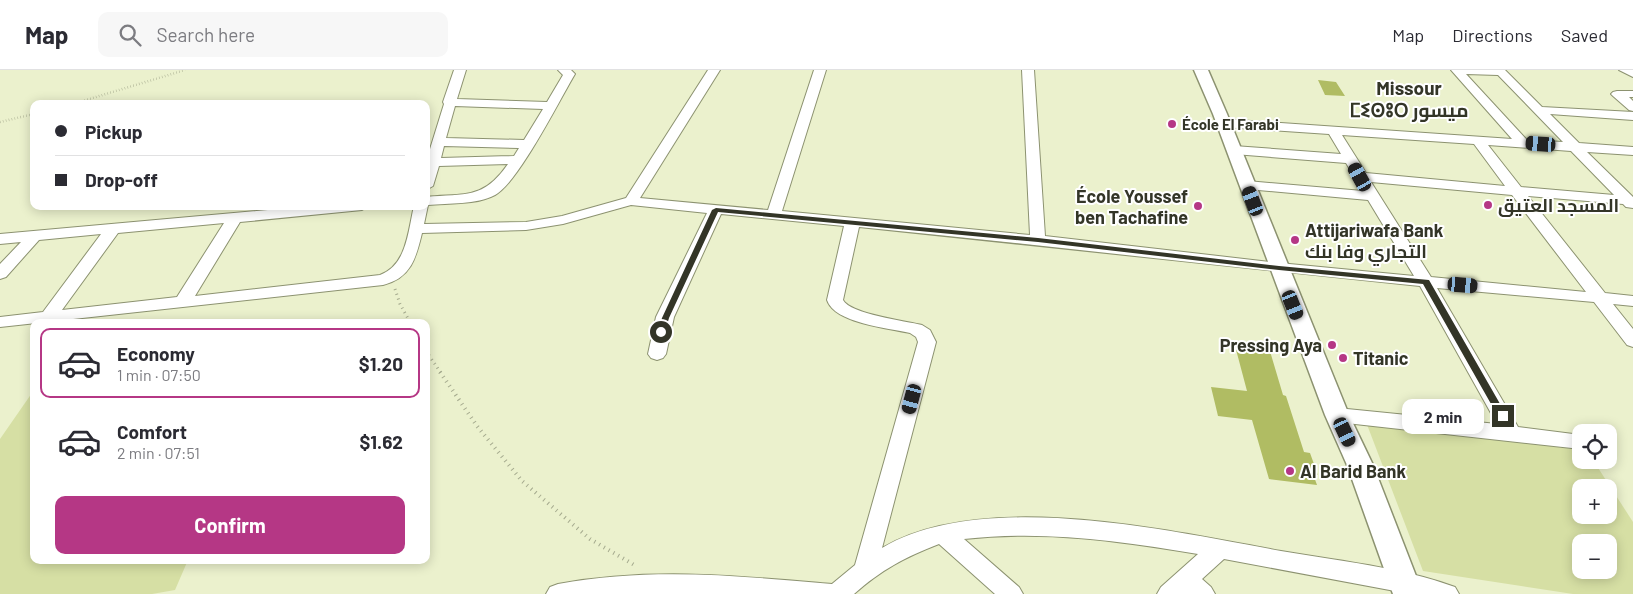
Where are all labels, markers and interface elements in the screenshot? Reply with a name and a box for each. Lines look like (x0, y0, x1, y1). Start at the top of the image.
search box (98, 12, 448, 57)
text: Map (25, 20, 68, 49)
icon: search (116, 21, 144, 49)
text: Search here (156, 23, 255, 46)
text: Map (1392, 24, 1424, 46)
text: Directions (1452, 24, 1533, 46)
text: Saved (1561, 24, 1608, 46)
district label: Missour ⵎⵉⵙⵓⵔ ميسور (1349, 76, 1469, 122)
place label: École El Farabi (1182, 115, 1279, 133)
marker: École El Farabi (1166, 118, 1178, 130)
text: Pickup (85, 120, 143, 143)
car (1525, 135, 1556, 153)
car (1346, 160, 1373, 194)
text: Drop-off (85, 168, 158, 191)
car (1240, 184, 1265, 218)
place label: École Youssef ben Tachafine (1075, 185, 1188, 228)
place label: المسجد العتيق (1498, 194, 1619, 217)
marker: المسجد العتيق (1482, 199, 1494, 211)
marker: École Youssef ben Tachafine (1192, 200, 1204, 212)
place label: Attijariwafa Bank التجاري وفا بنك (1305, 219, 1444, 266)
marker: Attijariwafa Bank التجاري وفا بنك (1289, 234, 1301, 246)
car (1447, 276, 1478, 294)
car (1280, 288, 1305, 322)
route start (650, 321, 672, 343)
place label: Pressing Aya (1220, 334, 1322, 356)
marker: Pressing Aya (1326, 339, 1338, 351)
icon: car (57, 341, 102, 386)
text: Economy (117, 342, 195, 365)
place label: Titanic (1353, 347, 1409, 369)
text: $1.20 (359, 352, 403, 375)
marker: Titanic (1337, 352, 1349, 364)
text: 1 min · 07:50 (117, 365, 201, 384)
car (900, 383, 923, 415)
callout: 2 min (1403, 398, 1486, 434)
route end (1492, 405, 1514, 427)
text: 2 min (1424, 407, 1462, 426)
car (1331, 415, 1358, 449)
icon: car (57, 419, 102, 464)
text: Comfort (117, 420, 187, 443)
map controls (1572, 424, 1617, 579)
button: locate (1572, 424, 1617, 469)
text: $1.62 (359, 430, 403, 453)
text: 2 min · 07:51 (117, 443, 200, 462)
place label: Al Barid Bank (1300, 460, 1406, 482)
marker: Al Barid Bank (1284, 465, 1296, 477)
button: + (1572, 479, 1617, 524)
button: Confirm (55, 496, 405, 554)
button: − (1572, 534, 1617, 579)

